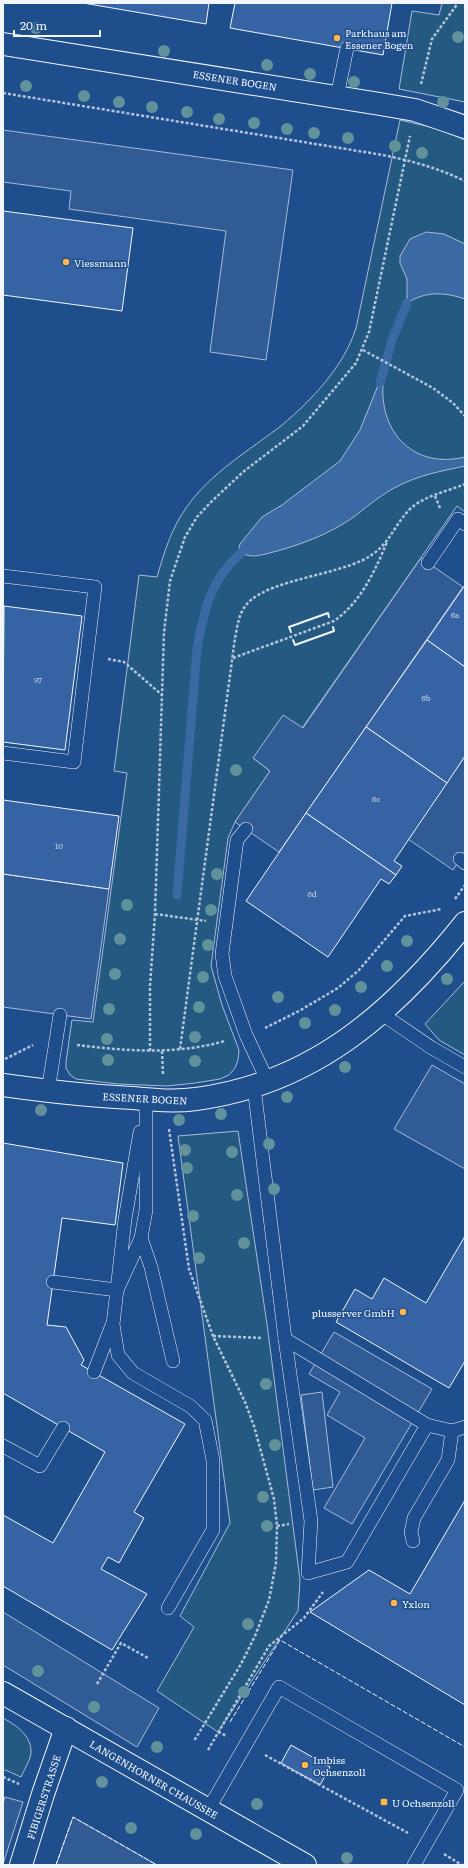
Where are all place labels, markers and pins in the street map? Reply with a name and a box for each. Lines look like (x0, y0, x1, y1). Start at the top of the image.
place label: Parkhaus am Essener Bogen (345, 25, 414, 52)
marker: Parkhaus am Essener Bogen (332, 33, 342, 43)
place label: Viessmann (74, 255, 127, 270)
marker: Viessmann (61, 257, 71, 267)
place label: plusserver GmbH (312, 1305, 395, 1320)
marker: plusserver GmbH (398, 1307, 408, 1317)
place label: Yxlon (402, 1596, 430, 1611)
marker: Yxlon (389, 1598, 399, 1608)
place label: Imbiss Ochsenzoll (313, 1752, 366, 1779)
marker: Imbiss Ochsenzoll (300, 1760, 310, 1770)
place label: U Ochsenzoll (392, 1795, 455, 1810)
marker: U Ochsenzoll (379, 1797, 389, 1807)

